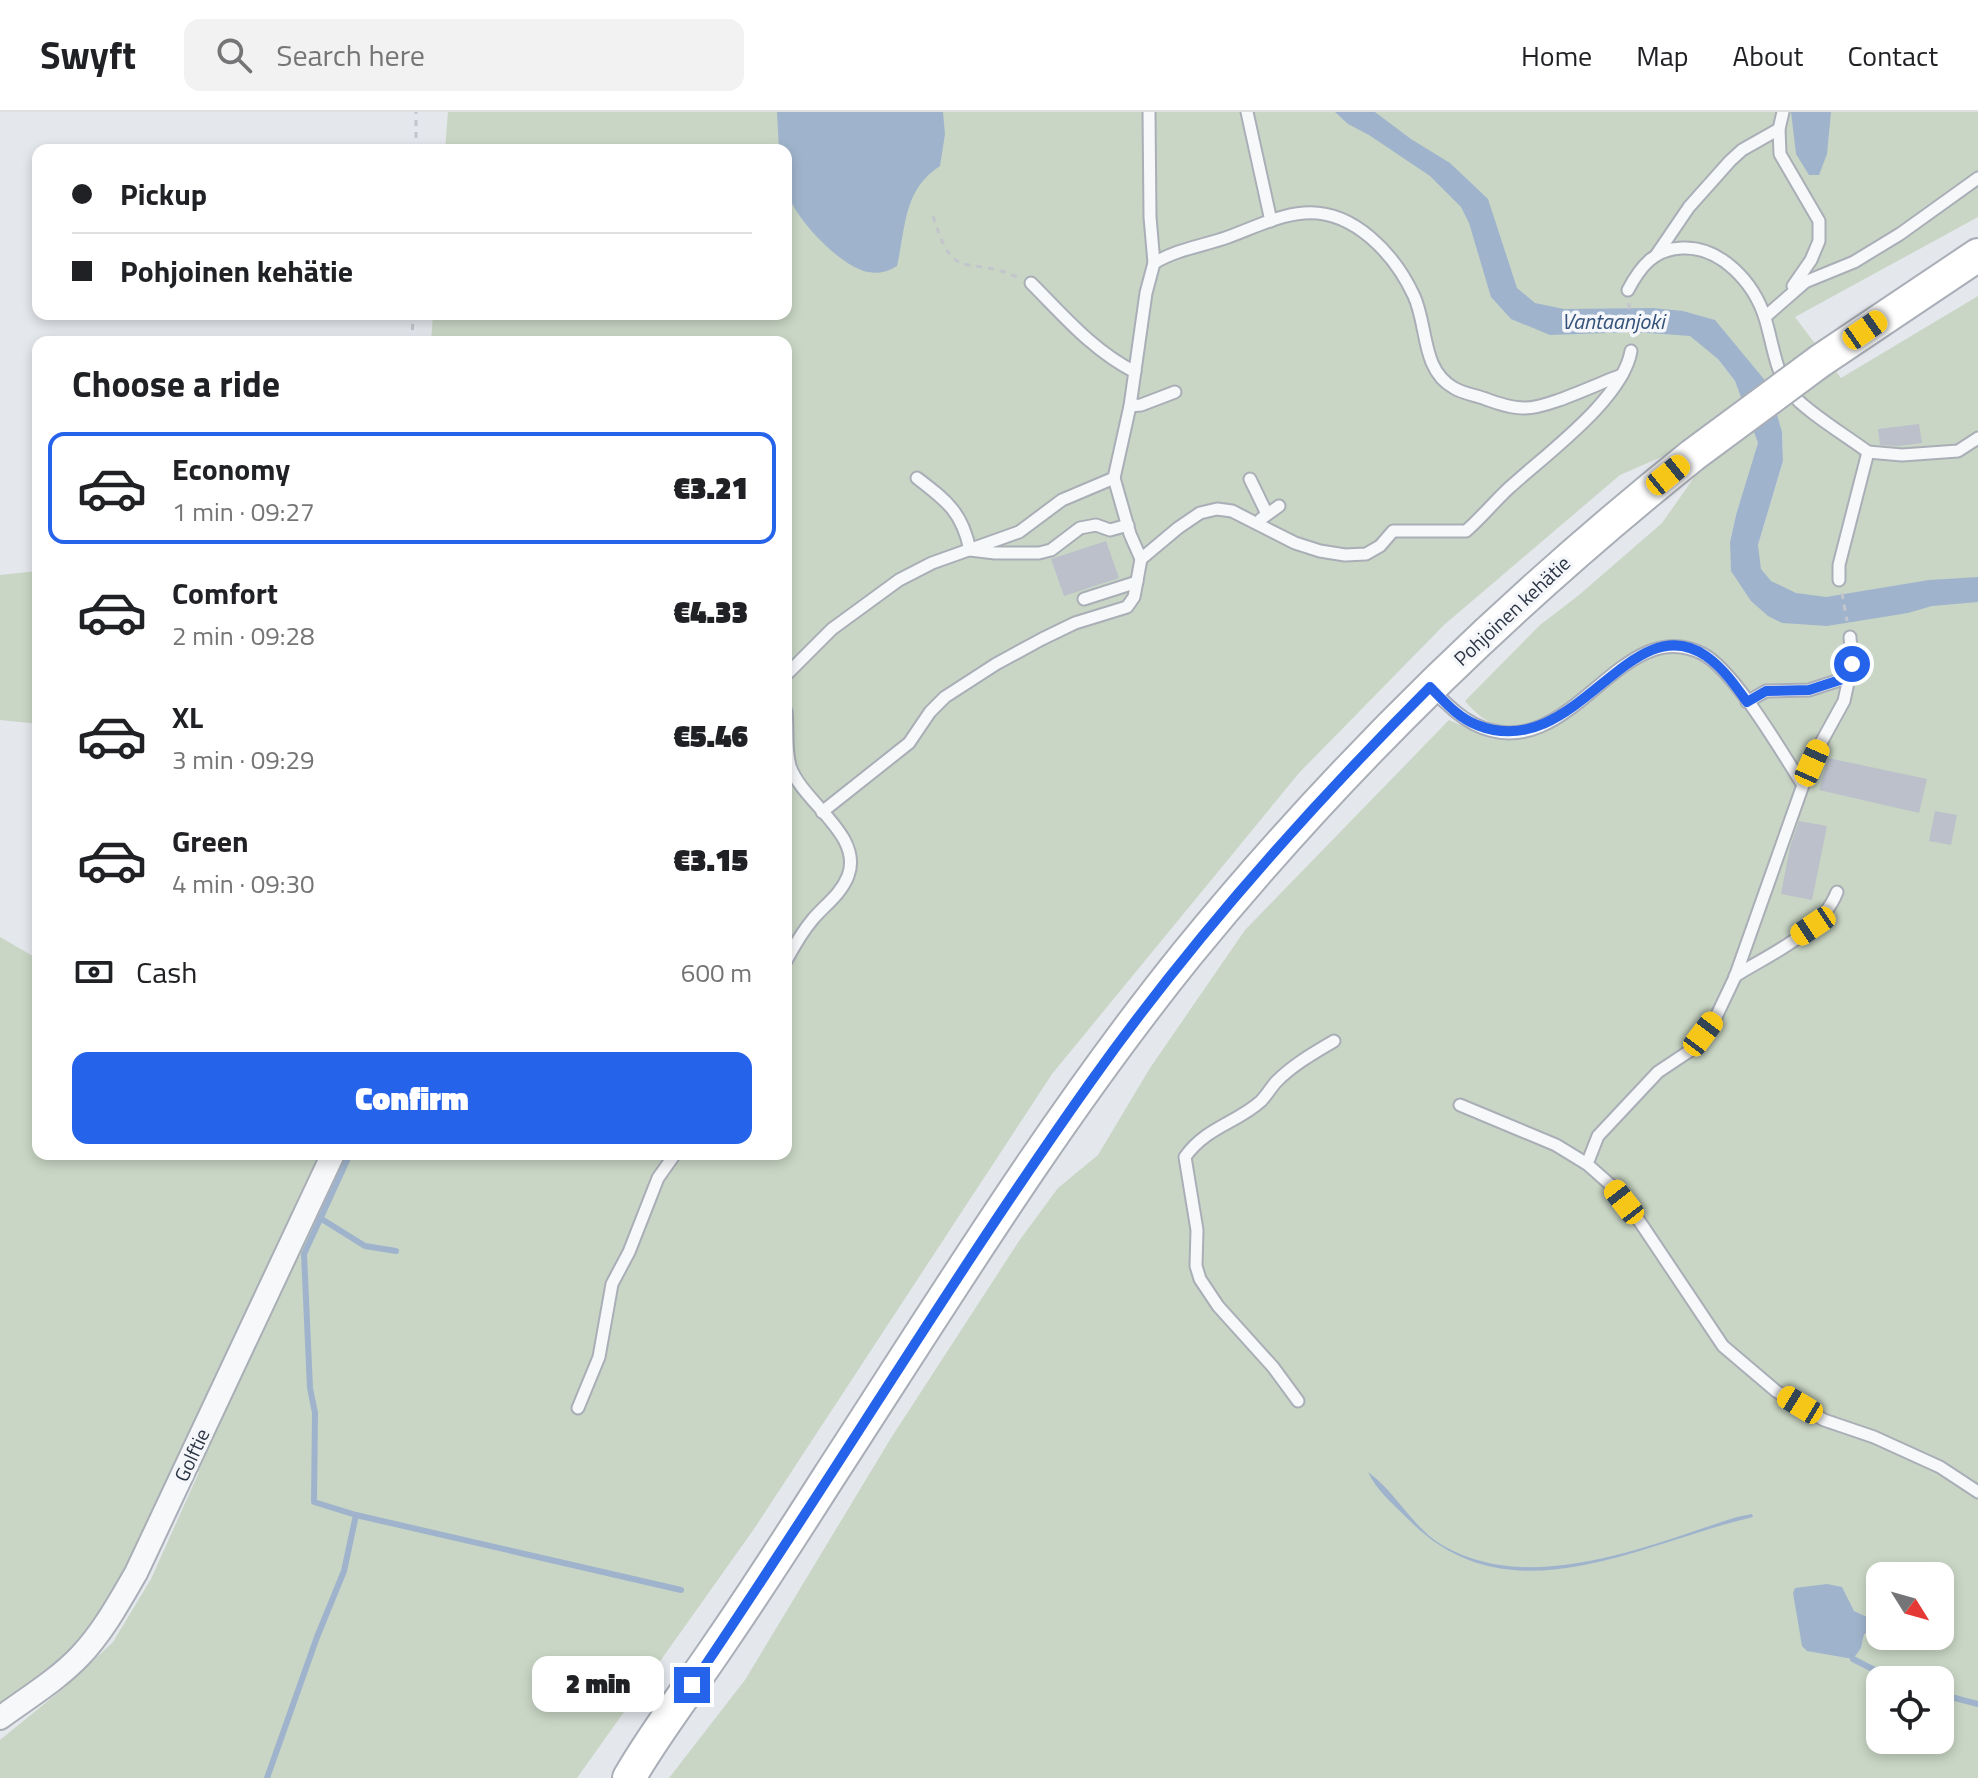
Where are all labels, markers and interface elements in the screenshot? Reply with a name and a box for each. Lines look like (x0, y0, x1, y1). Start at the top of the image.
search box (184, 19, 744, 91)
text: Swyft (40, 26, 136, 84)
text: Search here (276, 32, 425, 78)
icon: search (212, 33, 256, 77)
text: Home (1521, 34, 1592, 77)
text: Map (1636, 34, 1689, 77)
text: About (1733, 34, 1803, 77)
text: Contact (1847, 34, 1938, 77)
text: Pickup (120, 171, 207, 217)
text: Pohjoinen kehätie (120, 248, 353, 294)
water label: Vantaanjoki (1562, 304, 1667, 338)
car (1838, 306, 1892, 354)
text: Choose a ride (72, 356, 280, 411)
text: Economy (172, 446, 290, 492)
car (1642, 451, 1694, 499)
icon: car (76, 452, 148, 524)
text: €3.21 (674, 465, 748, 511)
text: 1 min · 09:27 (172, 492, 315, 531)
street label: Pohjoinen kehätie (1446, 548, 1577, 673)
text: Comfort (172, 570, 278, 616)
icon: car (76, 576, 148, 648)
text: €4.33 (674, 589, 748, 635)
text: 2 min · 09:28 (172, 616, 315, 655)
route start (1834, 646, 1870, 682)
text: XL (172, 694, 203, 740)
icon: car (76, 700, 148, 772)
text: €5.46 (674, 713, 748, 759)
car (1791, 736, 1833, 790)
text: 3 min · 09:29 (172, 740, 315, 779)
text: Green (172, 818, 249, 864)
icon: car (76, 824, 148, 896)
text: €3.15 (674, 837, 748, 883)
text: 4 min · 09:30 (172, 864, 315, 903)
car (1786, 903, 1840, 949)
text: Cash (136, 949, 197, 995)
icon: cash (72, 950, 116, 994)
text: 600 m (681, 953, 752, 992)
car (1679, 1008, 1727, 1060)
button: Confirm (72, 1052, 752, 1144)
car (1600, 1176, 1648, 1228)
car (1773, 1382, 1827, 1428)
street label: Golftie (166, 1423, 217, 1487)
north arrow (1866, 1562, 1954, 1650)
map controls (1866, 1562, 1954, 1754)
callout: 2 min (532, 1657, 664, 1713)
text: 2 min (566, 1664, 630, 1703)
button: locate (1866, 1666, 1954, 1754)
route end (674, 1667, 710, 1703)

